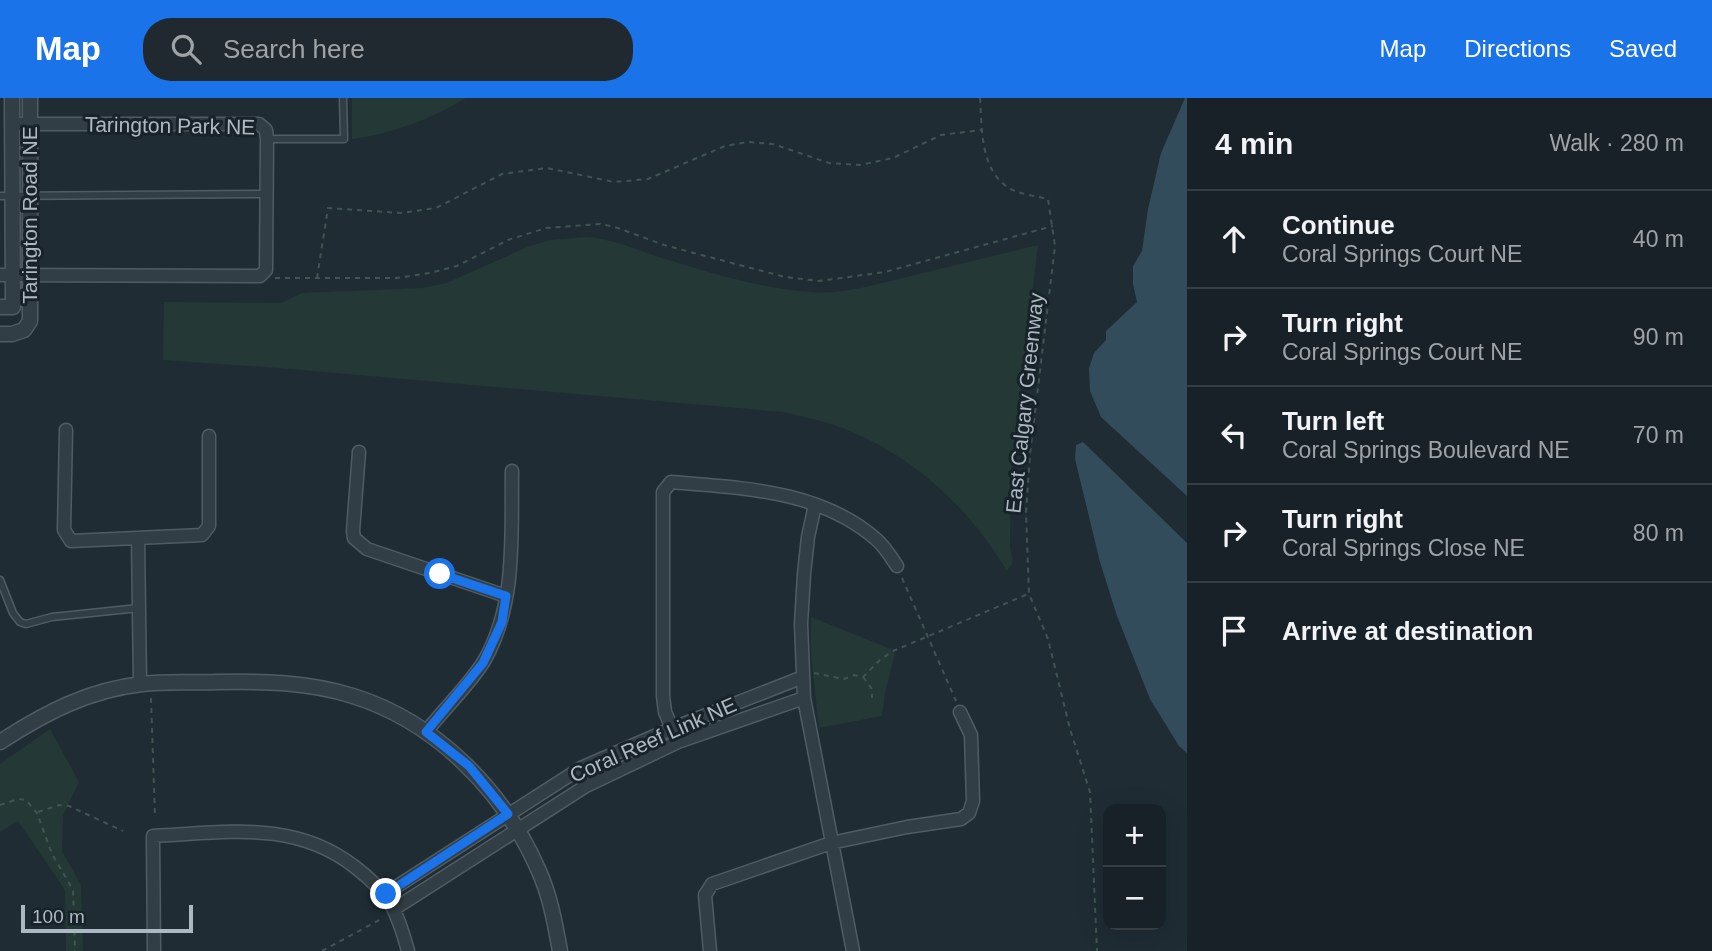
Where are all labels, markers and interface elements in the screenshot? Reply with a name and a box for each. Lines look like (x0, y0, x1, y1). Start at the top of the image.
search box (143, 18, 633, 81)
text: Map (35, 30, 101, 67)
icon: search (167, 30, 205, 68)
text: Search here (223, 34, 365, 64)
text: Map (1380, 35, 1426, 62)
text: Directions (1464, 35, 1571, 62)
text: Saved (1609, 35, 1677, 62)
street label: Tarington Park NE (85, 113, 255, 138)
street label: Tarington Road NE (18, 126, 41, 304)
text: 4 min (1215, 127, 1293, 160)
text: Walk · 280 m (1549, 130, 1684, 156)
text: Continue (1282, 210, 1395, 240)
icon: ahead (1215, 220, 1253, 258)
text: 40 m (1633, 226, 1684, 252)
text: Coral Springs Court NE (1282, 241, 1522, 267)
street label: East Calgary Greenway (1001, 291, 1048, 514)
text: Turn right (1282, 308, 1403, 338)
icon: right (1215, 318, 1253, 356)
text: 90 m (1633, 324, 1684, 350)
text: Coral Springs Court NE (1282, 339, 1522, 365)
text: Turn left (1282, 406, 1384, 436)
icon: left (1215, 416, 1253, 454)
text: 70 m (1633, 422, 1684, 448)
text: Coral Springs Boulevard NE (1282, 437, 1570, 463)
text: Turn right (1282, 504, 1403, 534)
icon: right (1215, 514, 1253, 552)
text: 80 m (1633, 520, 1684, 546)
text: Coral Springs Close NE (1282, 535, 1525, 561)
route start (424, 558, 455, 589)
icon: arrive (1215, 612, 1253, 650)
text: Arrive at destination (1282, 616, 1533, 646)
street label: Coral Reef Link NE (566, 692, 740, 787)
map controls (1103, 804, 1166, 930)
button: + (1103, 804, 1166, 867)
button: − (1103, 867, 1166, 930)
route end (370, 878, 401, 909)
scale bar (21, 902, 192, 934)
text: 100 m (32, 906, 85, 927)

